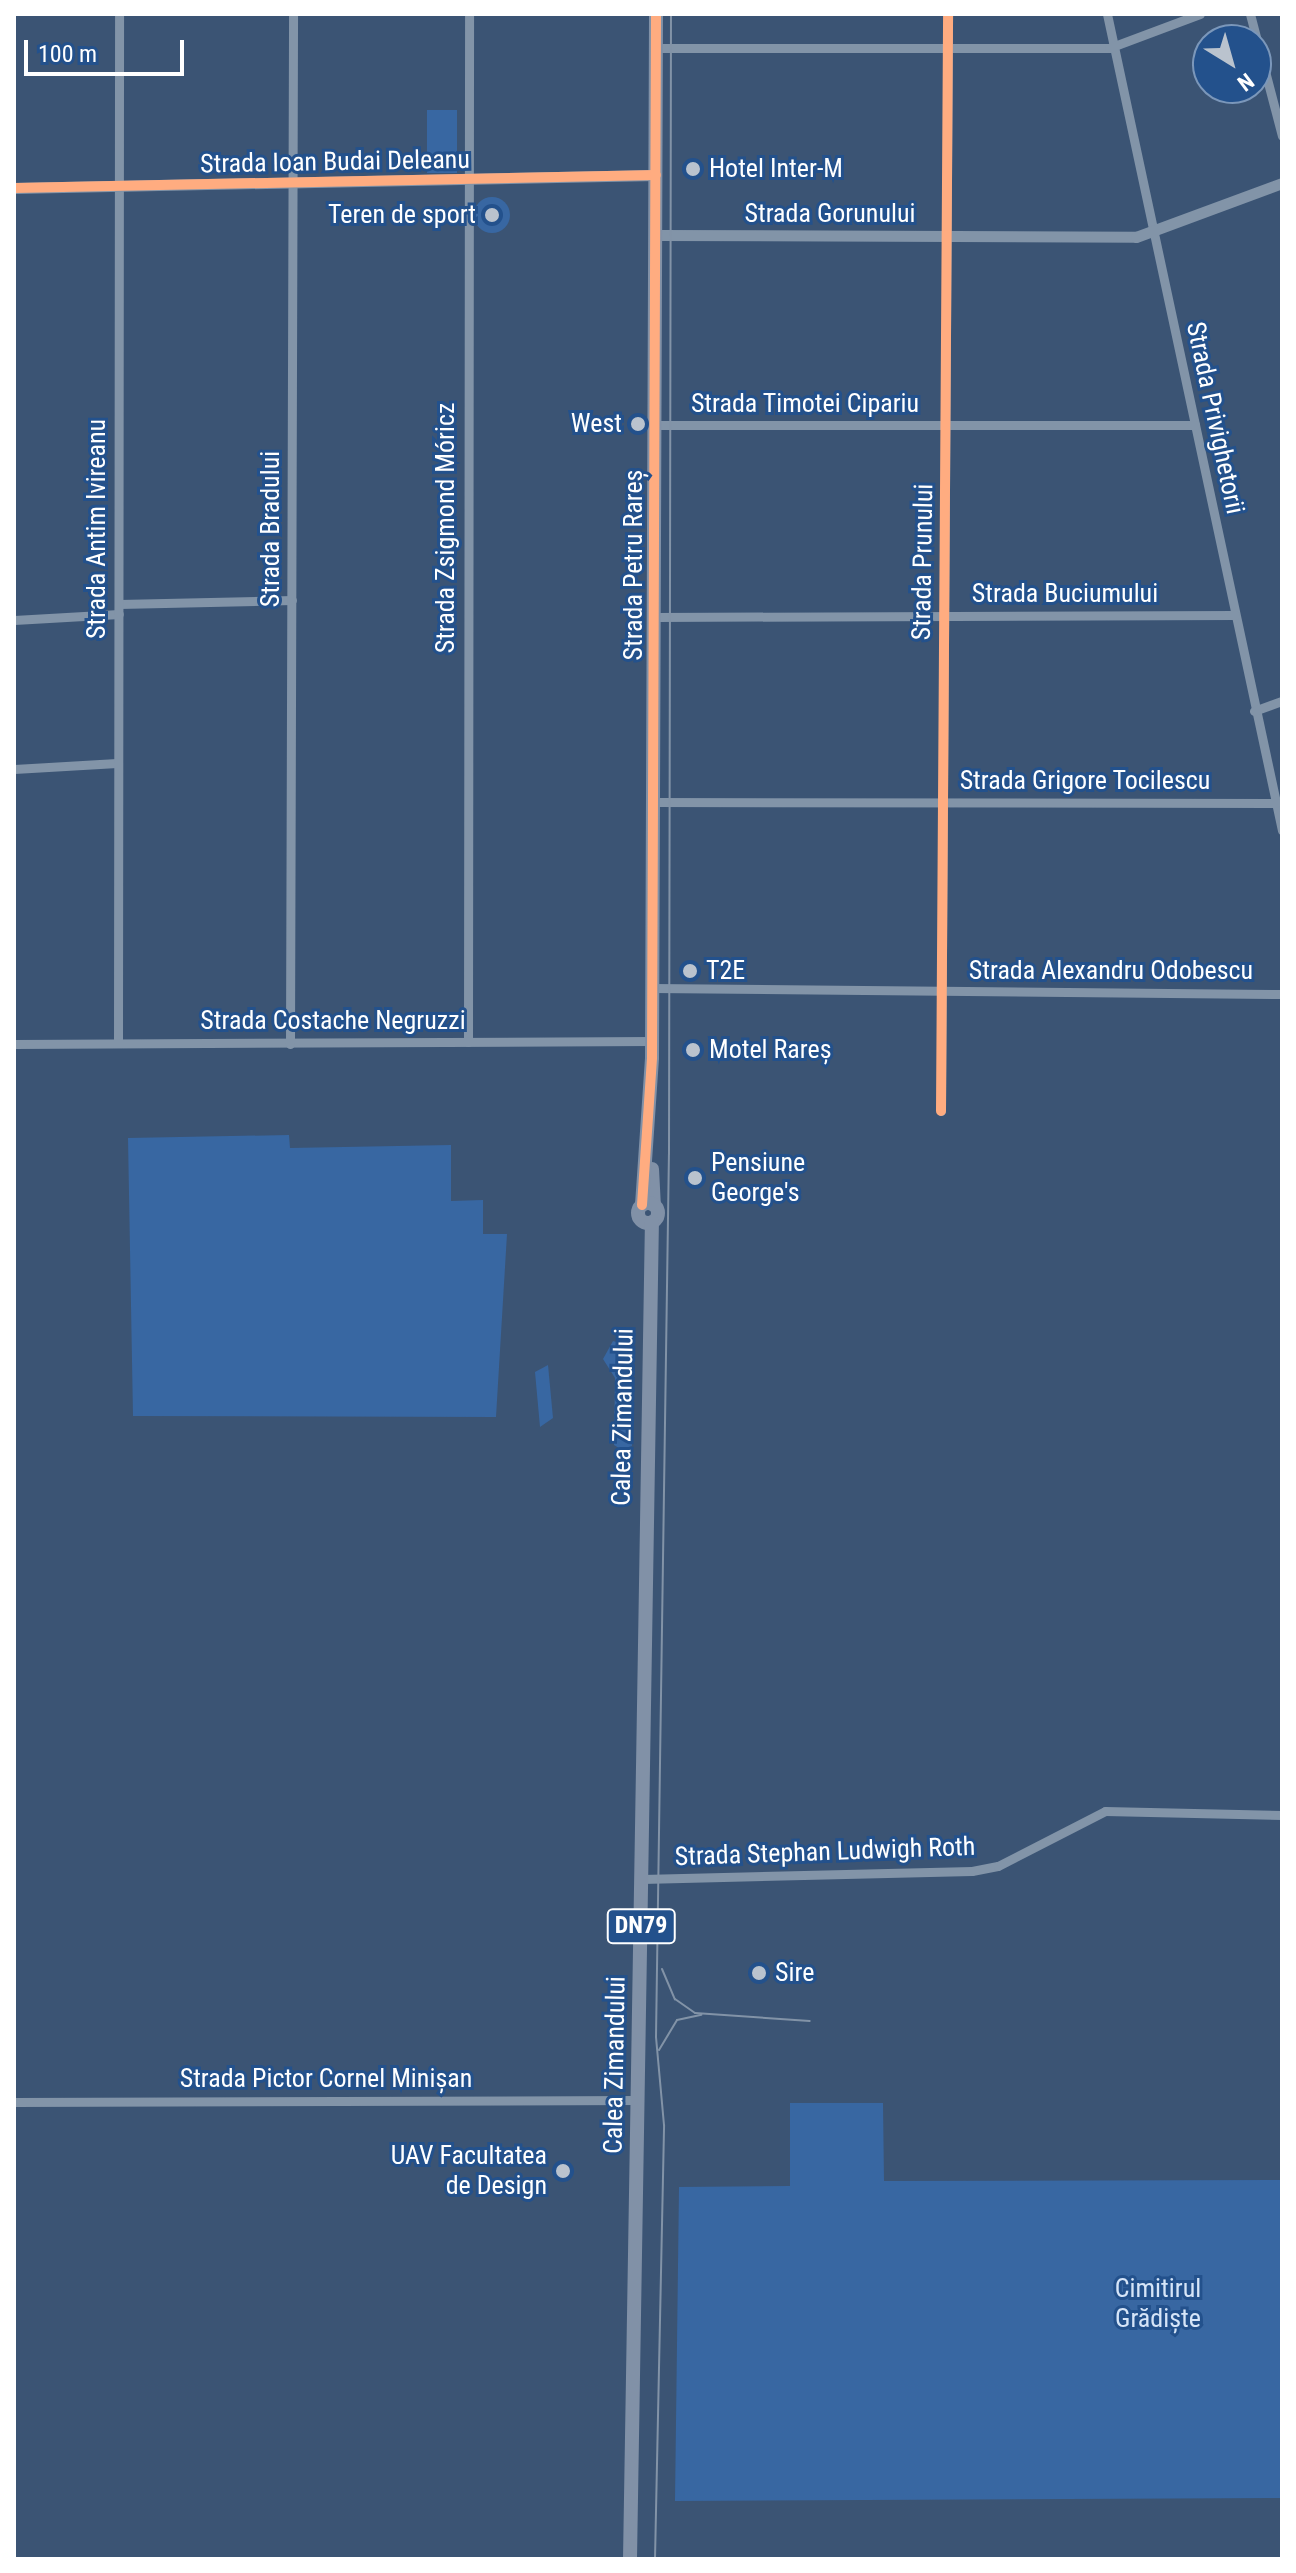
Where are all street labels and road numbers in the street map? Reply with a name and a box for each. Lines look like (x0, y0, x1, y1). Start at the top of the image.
street label: Strada Ioan Budai Deleanu (200, 144, 470, 180)
street label: Strada Gorunului (745, 198, 915, 230)
street label: Strada Privighetorii (1179, 319, 1251, 517)
street label: Strada Timotei Cipariu (691, 388, 919, 420)
street label: Strada Zsigmond Móricz (430, 403, 462, 653)
street label: Strada Antim Ivireanu (81, 419, 113, 639)
street label: Strada Bradului (255, 451, 287, 607)
street label: Strada Petru Rareș (618, 470, 650, 660)
street label: Strada Prunului (906, 483, 940, 641)
street label: Strada Buciumului (972, 578, 1158, 610)
street label: Strada Grigore Tocilescu (959, 765, 1211, 797)
street label: Strada Alexandru Odobescu (969, 955, 1253, 987)
street label: Strada Costache Negruzzi (200, 1005, 466, 1037)
street label: Calea Zimandului (606, 1328, 640, 1506)
street label: Strada Stephan Ludwigh Roth (674, 1831, 976, 1873)
road number: DN79 (605, 1906, 677, 1946)
street label: Calea Zimandului (598, 1976, 632, 2154)
street label: Strada Pictor Cornel Minișan (180, 2063, 472, 2095)

